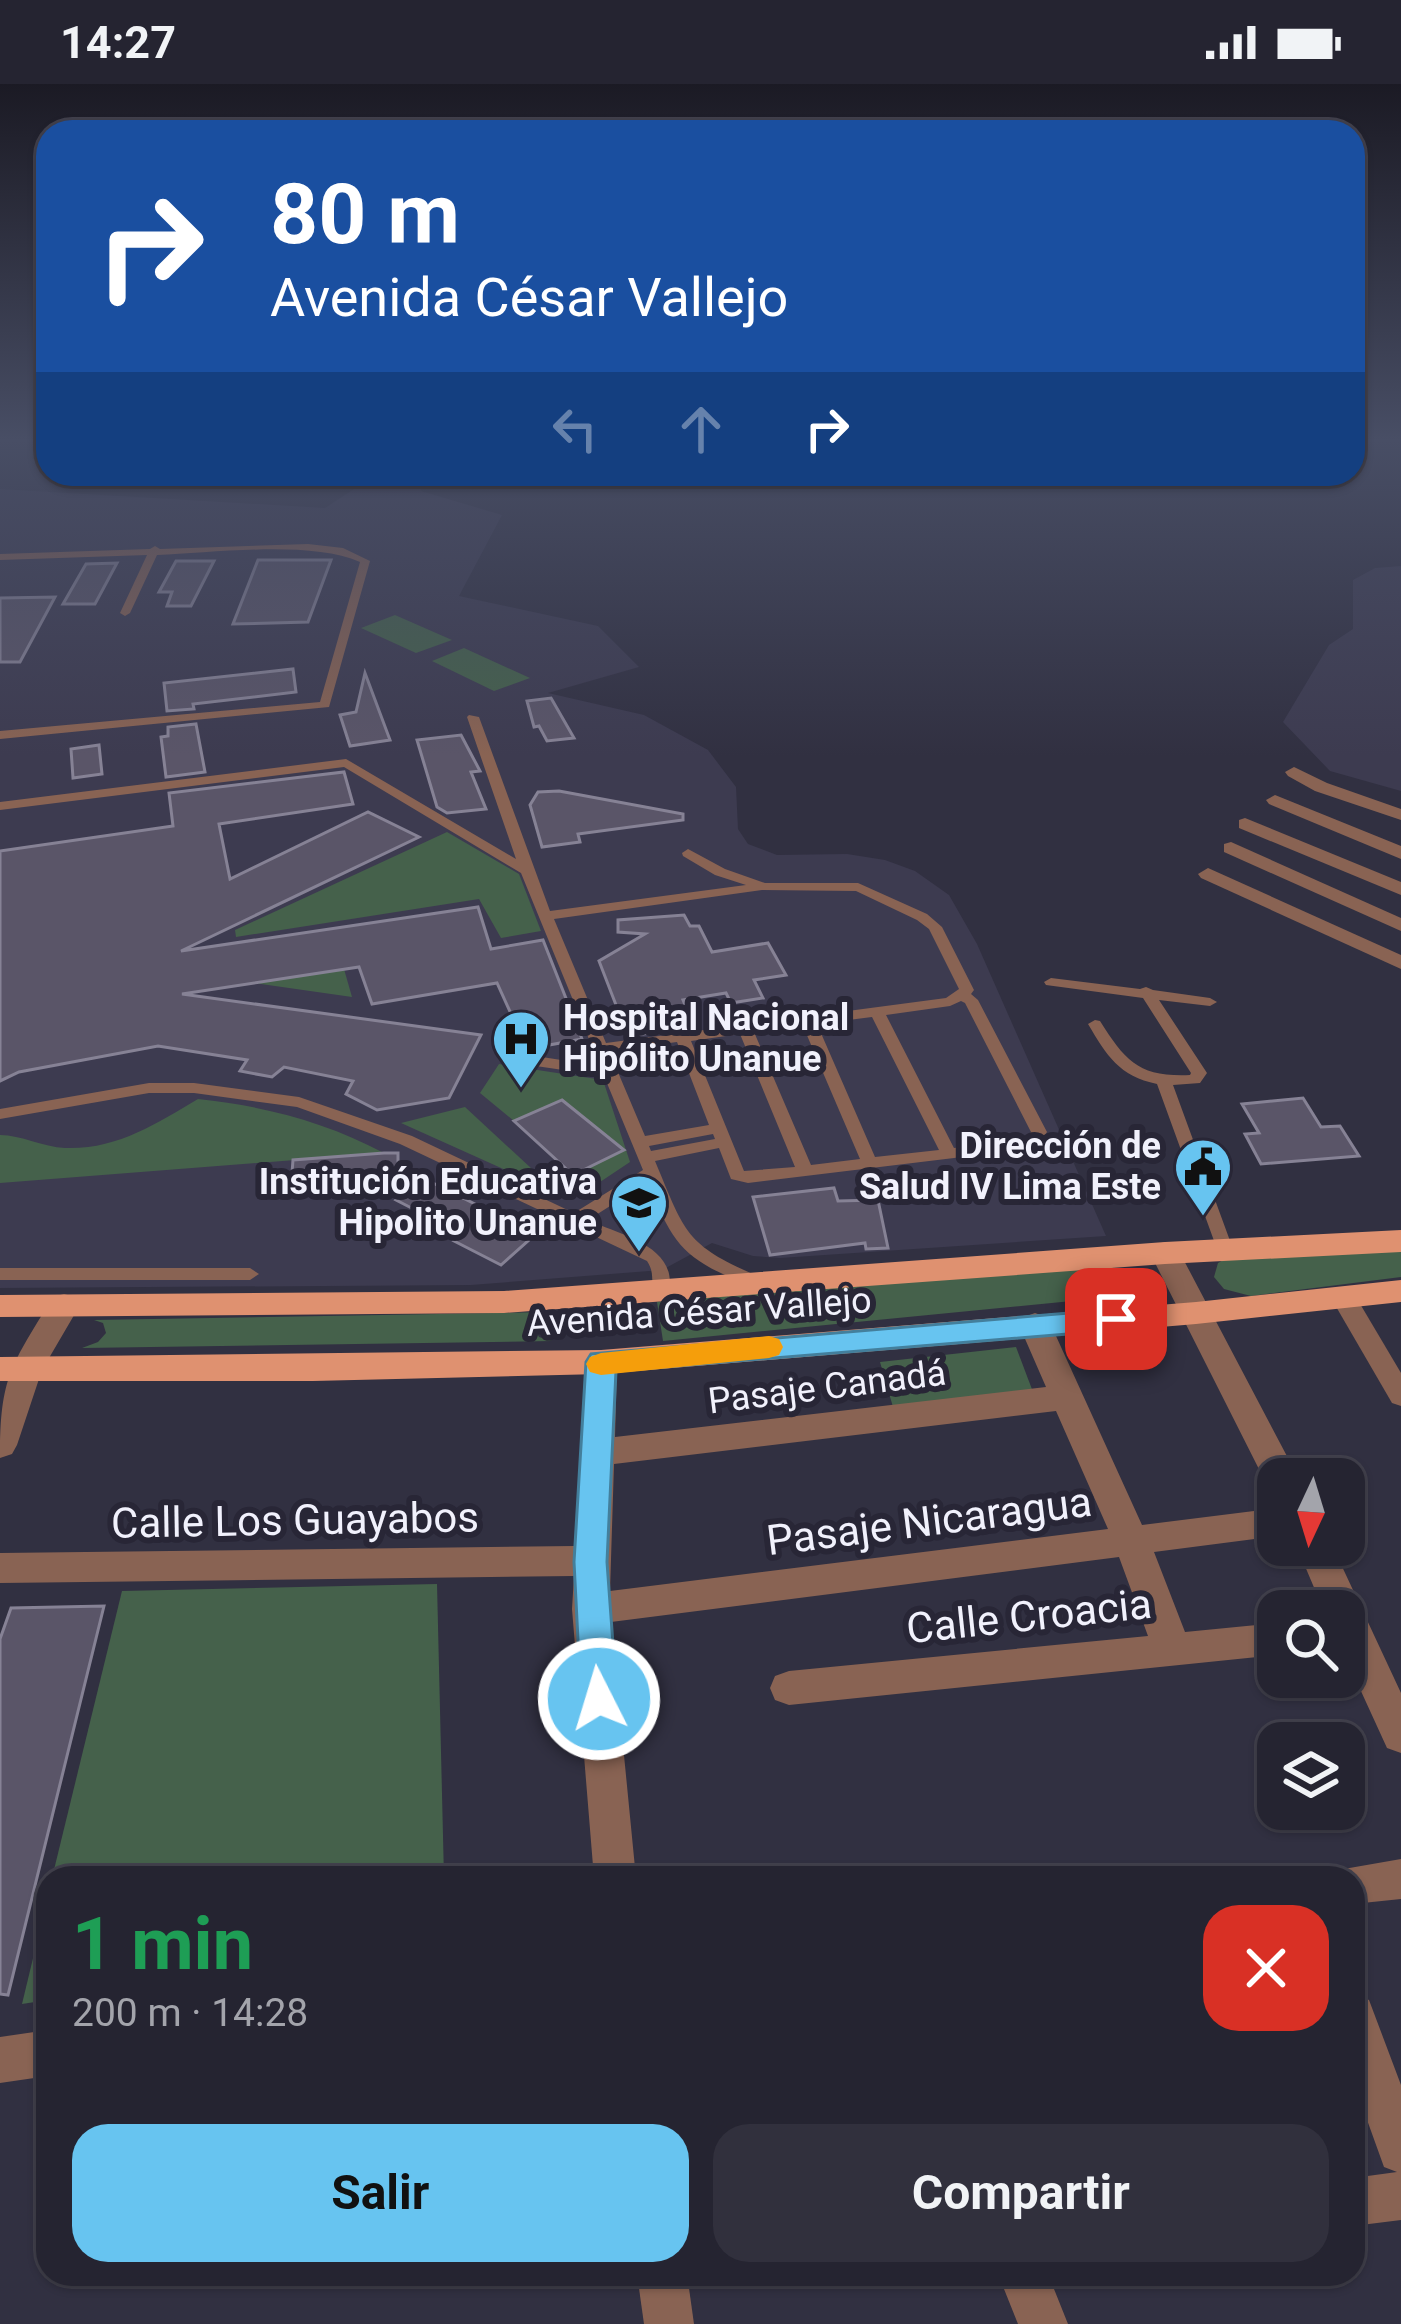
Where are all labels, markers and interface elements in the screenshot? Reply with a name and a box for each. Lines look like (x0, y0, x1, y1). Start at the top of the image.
text: 14:27 (60, 16, 176, 69)
text: 80 m (270, 165, 460, 264)
icon: right (72, 168, 228, 324)
text: Avenida César Vallejo (270, 266, 788, 329)
icon: left (542, 396, 608, 462)
icon: ahead (668, 396, 734, 462)
icon: right (794, 396, 860, 462)
place label: Hospital Nacional Hipólito Unanue (563, 997, 849, 1080)
hospital icon: Hospital Nacional Hipólito Unanue (490, 1008, 552, 1090)
place label: Dirección de Salud IV Lima Este (859, 1125, 1161, 1208)
public building icon: Dirección de Salud IV Lima Este (1172, 1136, 1234, 1218)
place label: Institución Educativa Hipolito Unanue (259, 1161, 597, 1244)
school or university icon: Institución Educativa Hipolito Unanue (608, 1172, 670, 1254)
pin (1065, 1268, 1167, 1370)
street label: Avenida César Vallejo (525, 1279, 873, 1345)
icon: arrive (1083, 1286, 1149, 1352)
street label: Pasaje Canadá (706, 1352, 948, 1422)
north arrow (1257, 1458, 1365, 1566)
map controls (1257, 1458, 1365, 1830)
street label: Pasaje Nicaragua (764, 1477, 1094, 1565)
street label: Calle Los Guayabos (111, 1492, 479, 1548)
street label: Calle Croacia (904, 1579, 1154, 1653)
button: search (1257, 1590, 1365, 1698)
position arrow (536, 1636, 662, 1762)
button: layers (1257, 1722, 1365, 1830)
text: 1 min (72, 1902, 253, 1987)
button: close (1203, 1905, 1329, 2031)
text: 200 m · 14:28 (72, 1990, 308, 2036)
button: Salir (72, 2124, 689, 2262)
button: Compartir (713, 2124, 1329, 2262)

